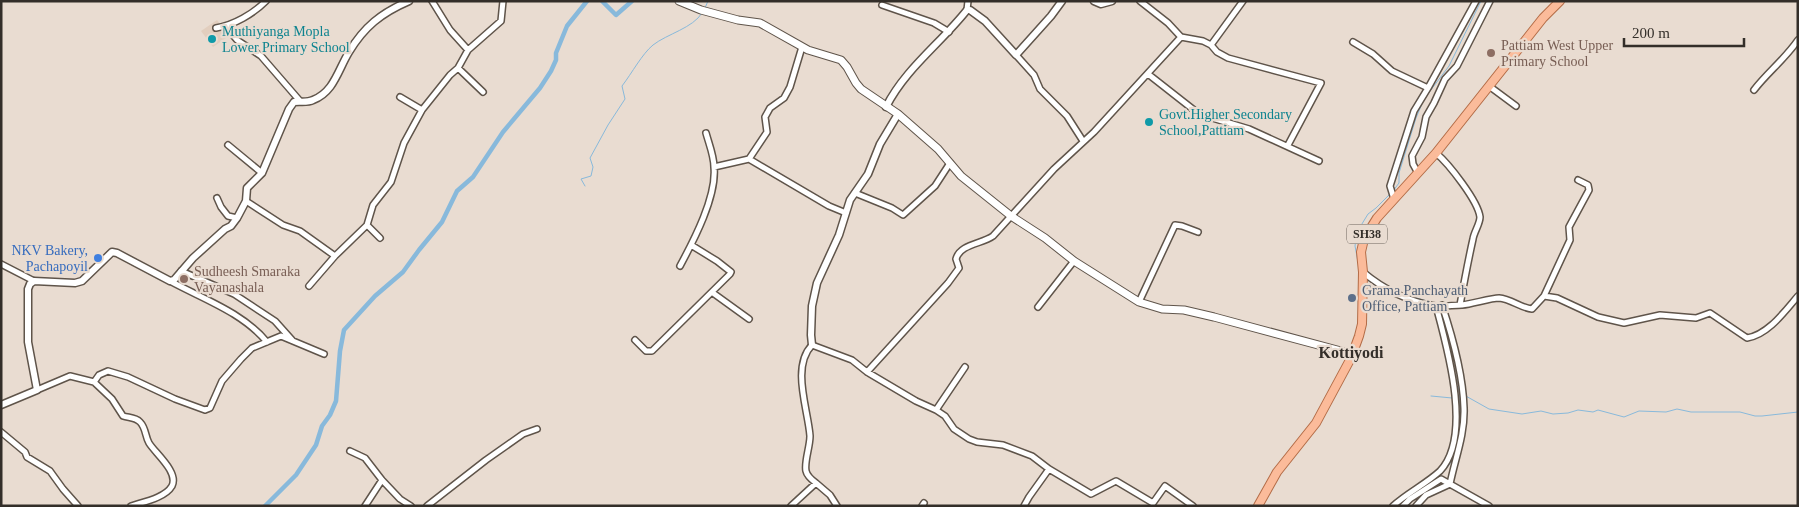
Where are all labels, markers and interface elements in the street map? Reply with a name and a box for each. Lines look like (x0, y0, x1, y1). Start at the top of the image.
scale bar (1624, 15, 1744, 47)
place label: Muthiyanga Mopla Lower Primary School (222, 24, 350, 55)
text: 200 m (1632, 25, 1670, 41)
marker: Muthiyanga Mopla Lower Primary School (206, 33, 218, 45)
place label: Pattiam West Upper Primary School (1501, 38, 1613, 69)
marker: Pattiam West Upper Primary School (1485, 47, 1497, 59)
place label: Govt.Higher Secondary School,Pattiam (1159, 107, 1292, 138)
marker: Govt.Higher Secondary School,Pattiam (1143, 116, 1155, 128)
road number: SH38 (1347, 224, 1387, 243)
place label: NKV Bakery, Pachapoyil (11, 243, 88, 274)
marker: NKV Bakery, Pachapoyil (92, 252, 104, 264)
place label: Sudheesh Smaraka Vayanashala (194, 264, 301, 295)
marker: Sudheesh Smaraka Vayanashala (178, 273, 190, 285)
place label: Grama Panchayath Office, Pattiam (1362, 283, 1468, 314)
marker: Grama Panchayath Office, Pattiam (1346, 292, 1358, 304)
district label: Kottiyodi (1319, 344, 1384, 362)

